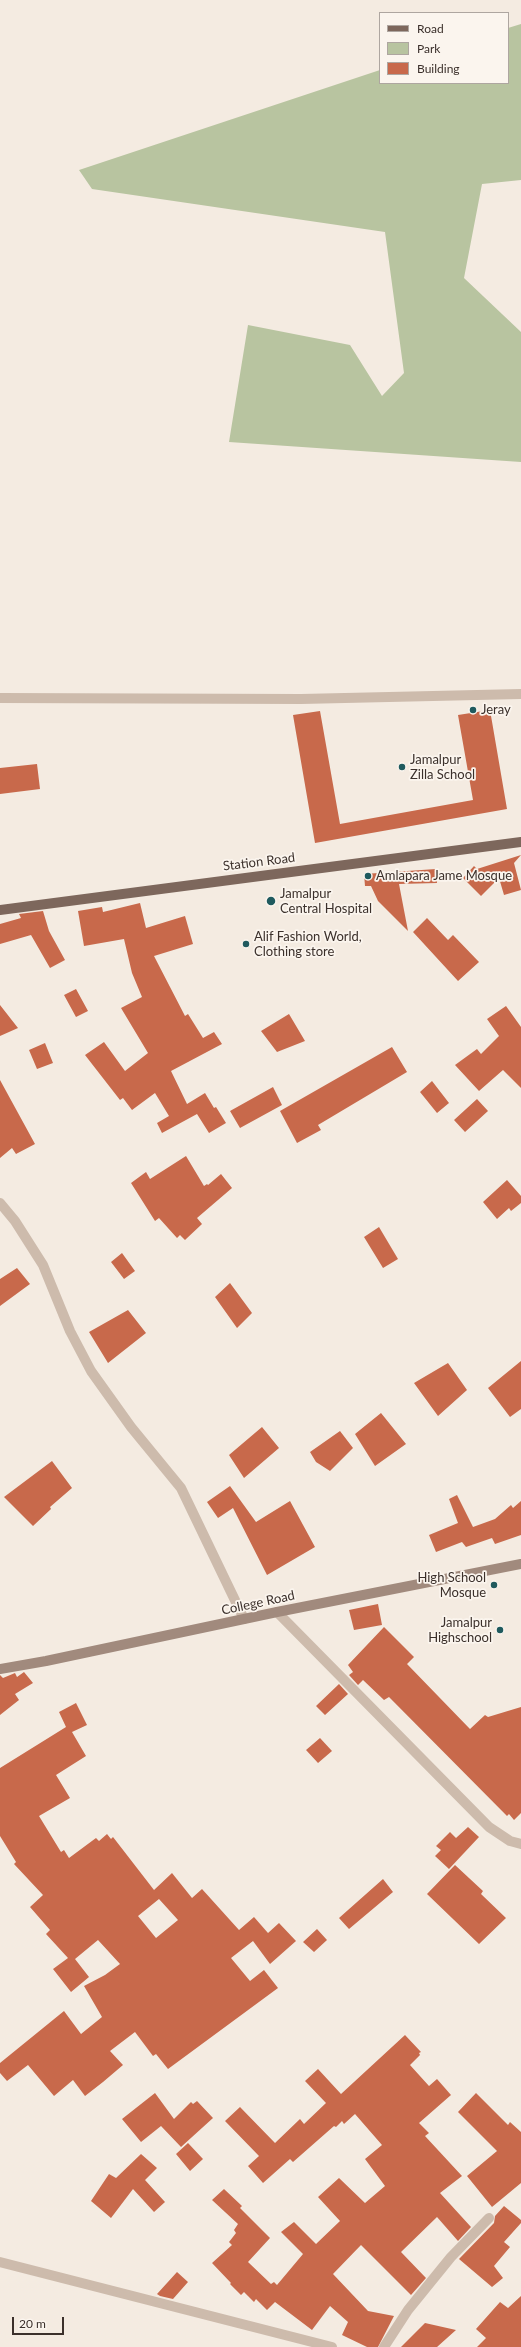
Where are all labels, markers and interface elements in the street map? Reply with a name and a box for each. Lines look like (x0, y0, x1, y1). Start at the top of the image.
legend (379, 12, 509, 84)
text: Road (417, 21, 444, 36)
text: Park (417, 41, 440, 56)
text: Building (417, 61, 460, 76)
place label: Jeray (481, 702, 511, 718)
marker: Jeray (468, 705, 478, 715)
place label: Jamalpur Zilla School (410, 752, 475, 783)
marker: Jamalpur Zilla School (397, 762, 407, 772)
street label: Station Road (222, 850, 296, 874)
place label: Amlapara Jame Mosque (376, 868, 512, 884)
marker: Amlapara Jame Mosque (363, 871, 373, 881)
place label: Jamalpur Central Hospital (280, 886, 372, 917)
marker: Jamalpur Central Hospital (265, 895, 277, 907)
place label: Alif Fashion World, Clothing store (254, 929, 362, 960)
marker: Alif Fashion World, Clothing store (241, 939, 251, 949)
place label: High School Mosque (417, 1570, 486, 1601)
marker: High School Mosque (489, 1580, 499, 1590)
street label: College Road (220, 1588, 296, 1618)
place label: Jamalpur Highschool (428, 1615, 492, 1646)
marker: Jamalpur Highschool (495, 1625, 505, 1635)
scale bar (14, 2309, 66, 2335)
text: 20 m (19, 2316, 46, 2331)

